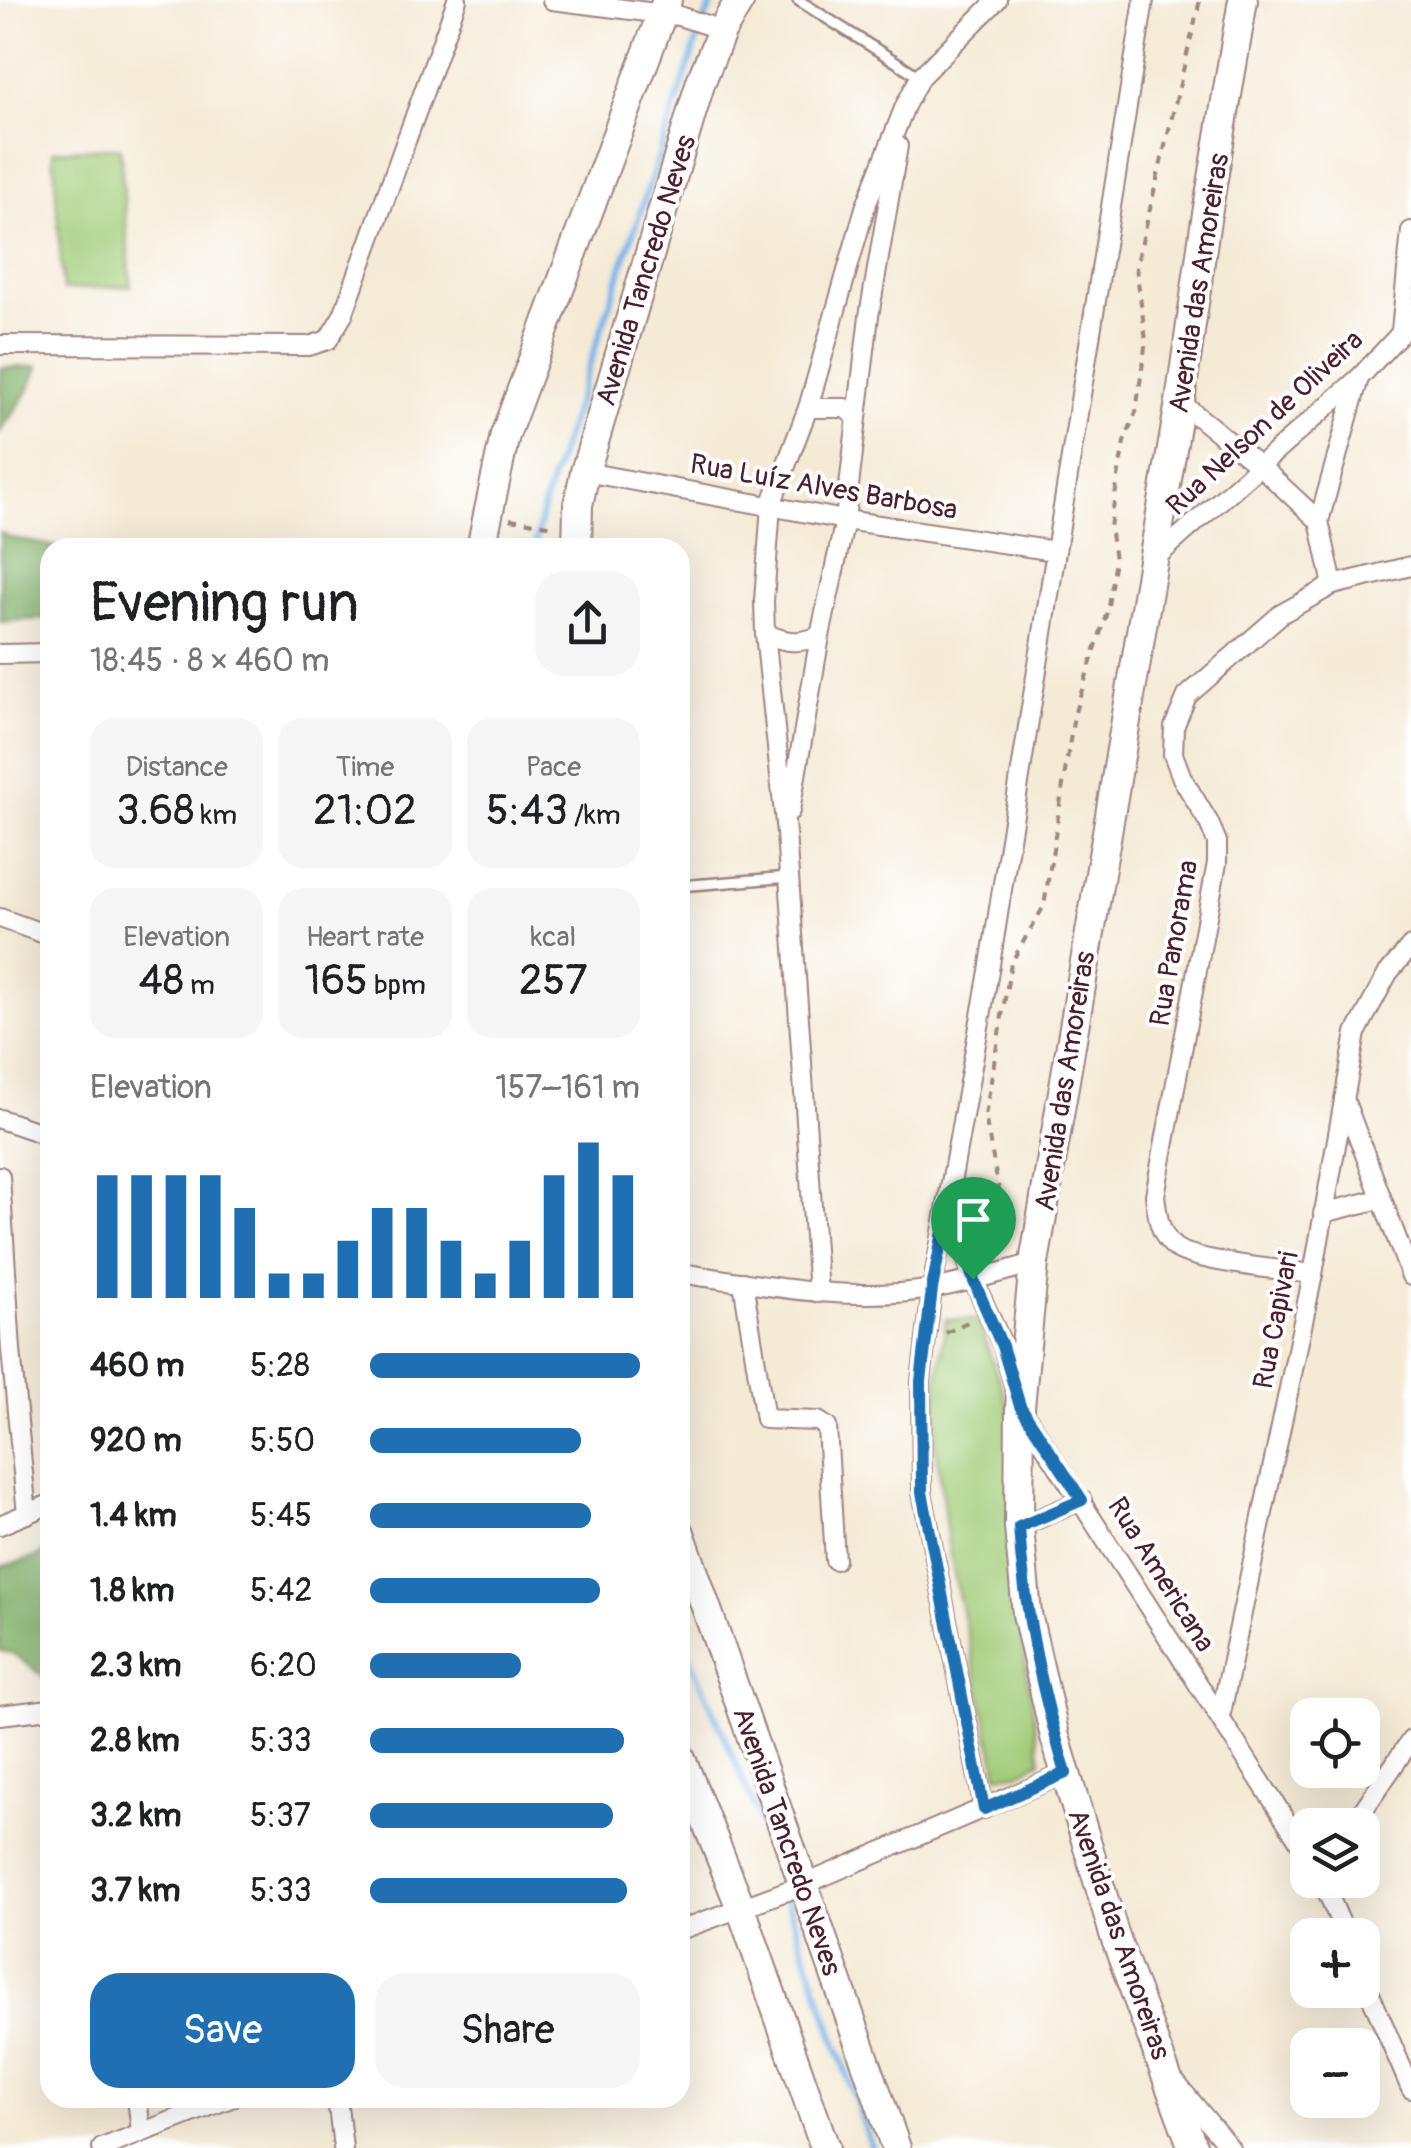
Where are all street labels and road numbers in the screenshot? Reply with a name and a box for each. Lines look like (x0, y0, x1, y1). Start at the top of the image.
street label: Avenida Tancredo Neves (589, 130, 704, 410)
street label: Avenida das Amoreiras (1162, 150, 1237, 416)
street label: Rua Nelson de Oliveira (1159, 323, 1371, 523)
street label: Rua Luíz Alves Barbosa (687, 447, 960, 528)
street label: Rua Panorama (1143, 857, 1206, 1029)
street label: Avenida das Amoreiras (1028, 948, 1103, 1214)
street label: Rua Capivari (1246, 1249, 1307, 1392)
street label: Rua Americana (1099, 1491, 1222, 1659)
street label: Avenida Tancredo Neves (724, 1703, 849, 1981)
street label: Avenida das Amoreiras (1059, 1805, 1178, 2065)

